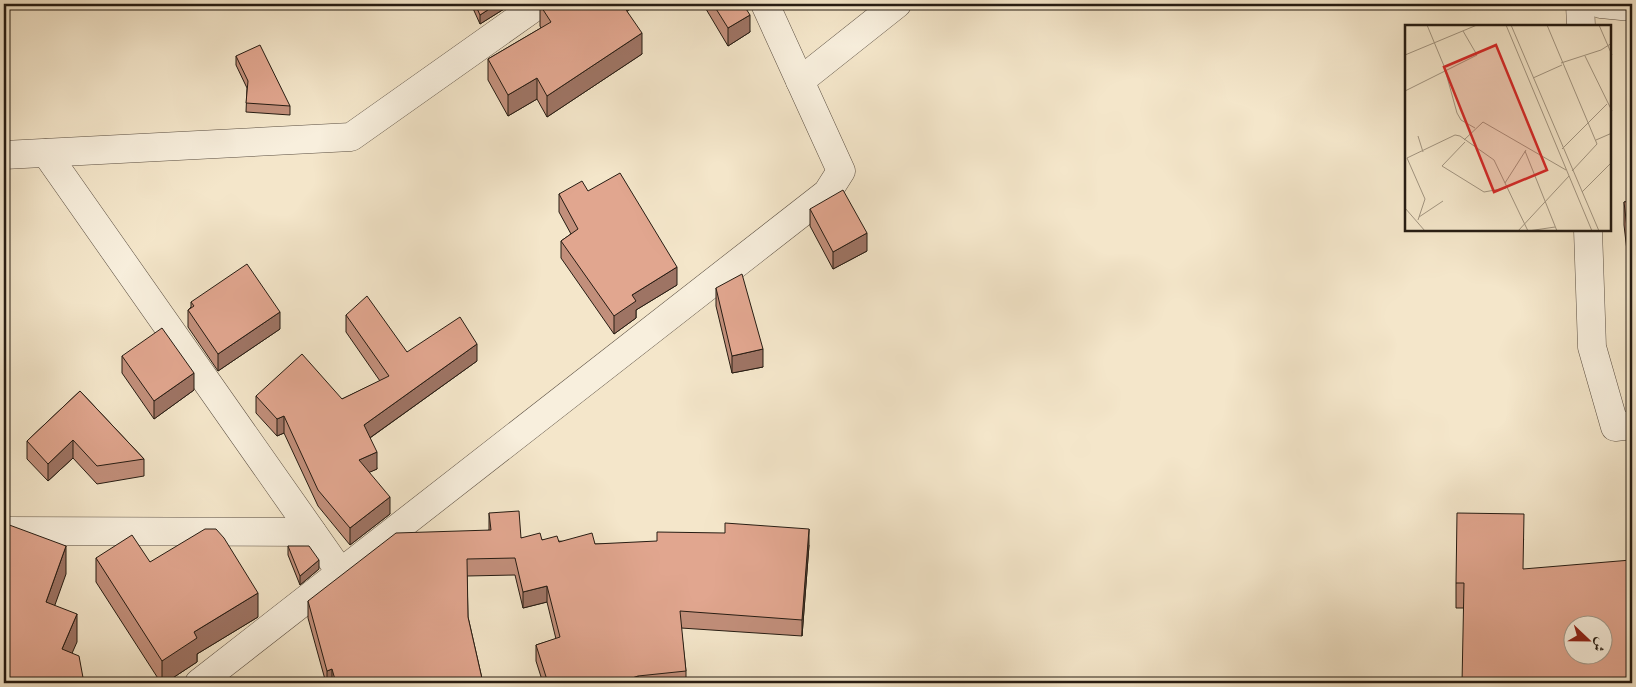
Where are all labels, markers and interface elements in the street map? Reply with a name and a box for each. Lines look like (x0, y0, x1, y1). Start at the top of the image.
inset map (1405, 25, 1611, 231)
north arrow (1564, 614, 1614, 664)
text: ش (1587, 634, 1610, 654)

